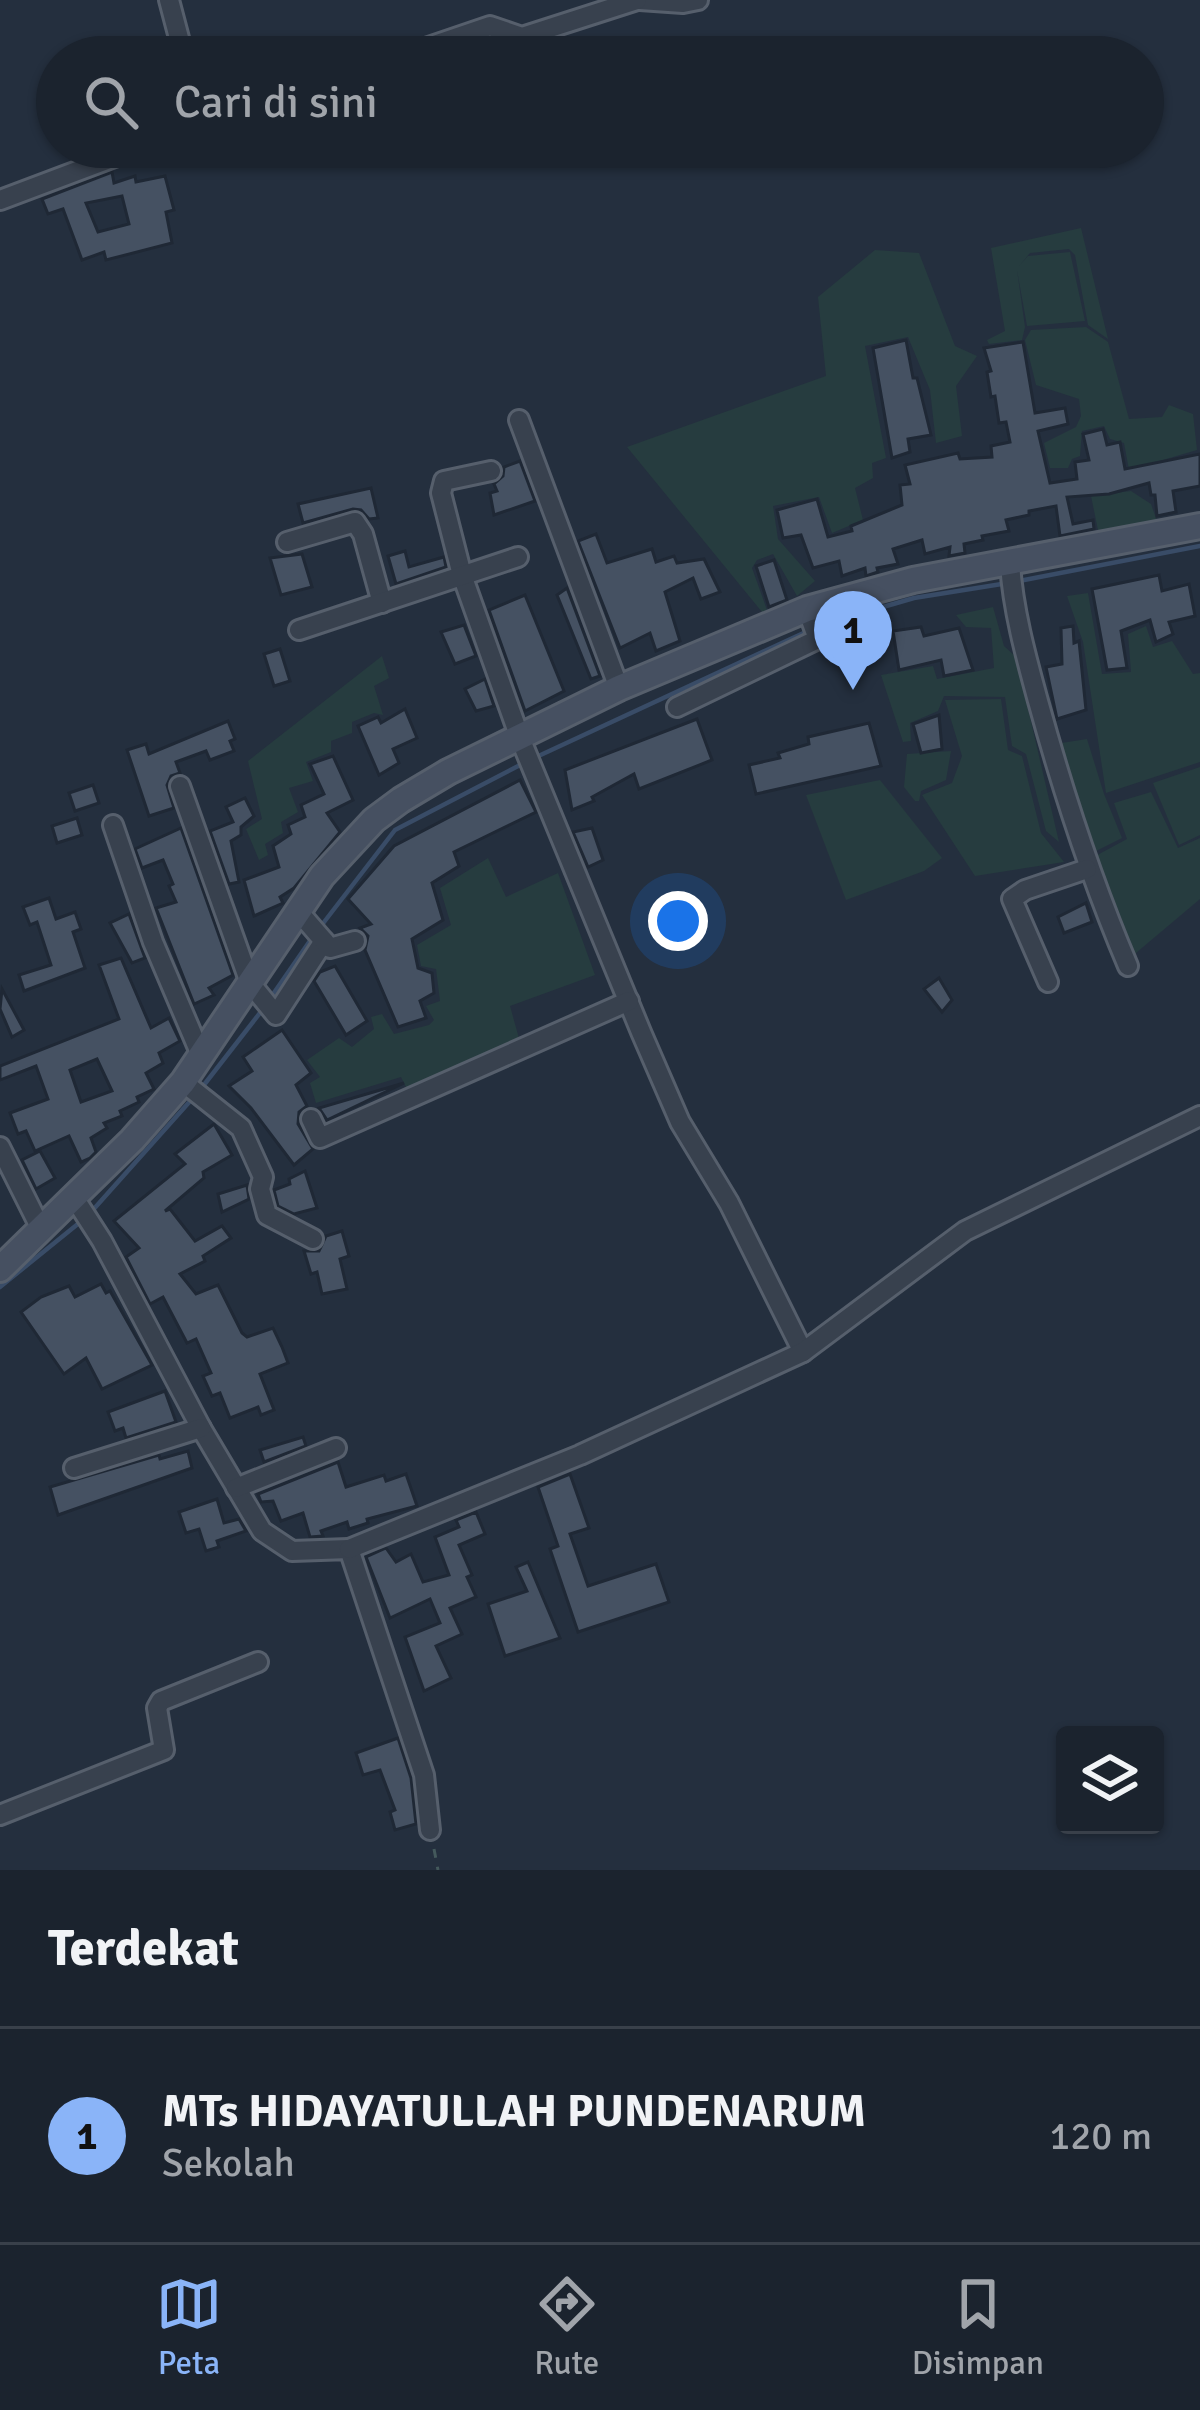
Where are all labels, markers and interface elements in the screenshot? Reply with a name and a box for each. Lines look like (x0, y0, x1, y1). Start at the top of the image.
search box (36, 36, 1164, 168)
icon: search (78, 69, 144, 135)
text: Cari di sini (174, 75, 378, 130)
pin: 1 (814, 591, 892, 690)
your location (648, 891, 708, 951)
map controls (1056, 1726, 1164, 1834)
button: layers (1056, 1726, 1164, 1834)
text: Terdekat (48, 1917, 239, 1980)
text: MTs HIDAYATULLAH PUNDENARUM (162, 2084, 866, 2139)
text: 1 (76, 2112, 98, 2160)
text: 120 m (1049, 2112, 1152, 2160)
text: Sekolah (162, 2139, 295, 2187)
tab: Peta (156, 2271, 222, 2384)
tab: Rute (534, 2271, 600, 2384)
tab: Disimpan (912, 2271, 1044, 2384)

